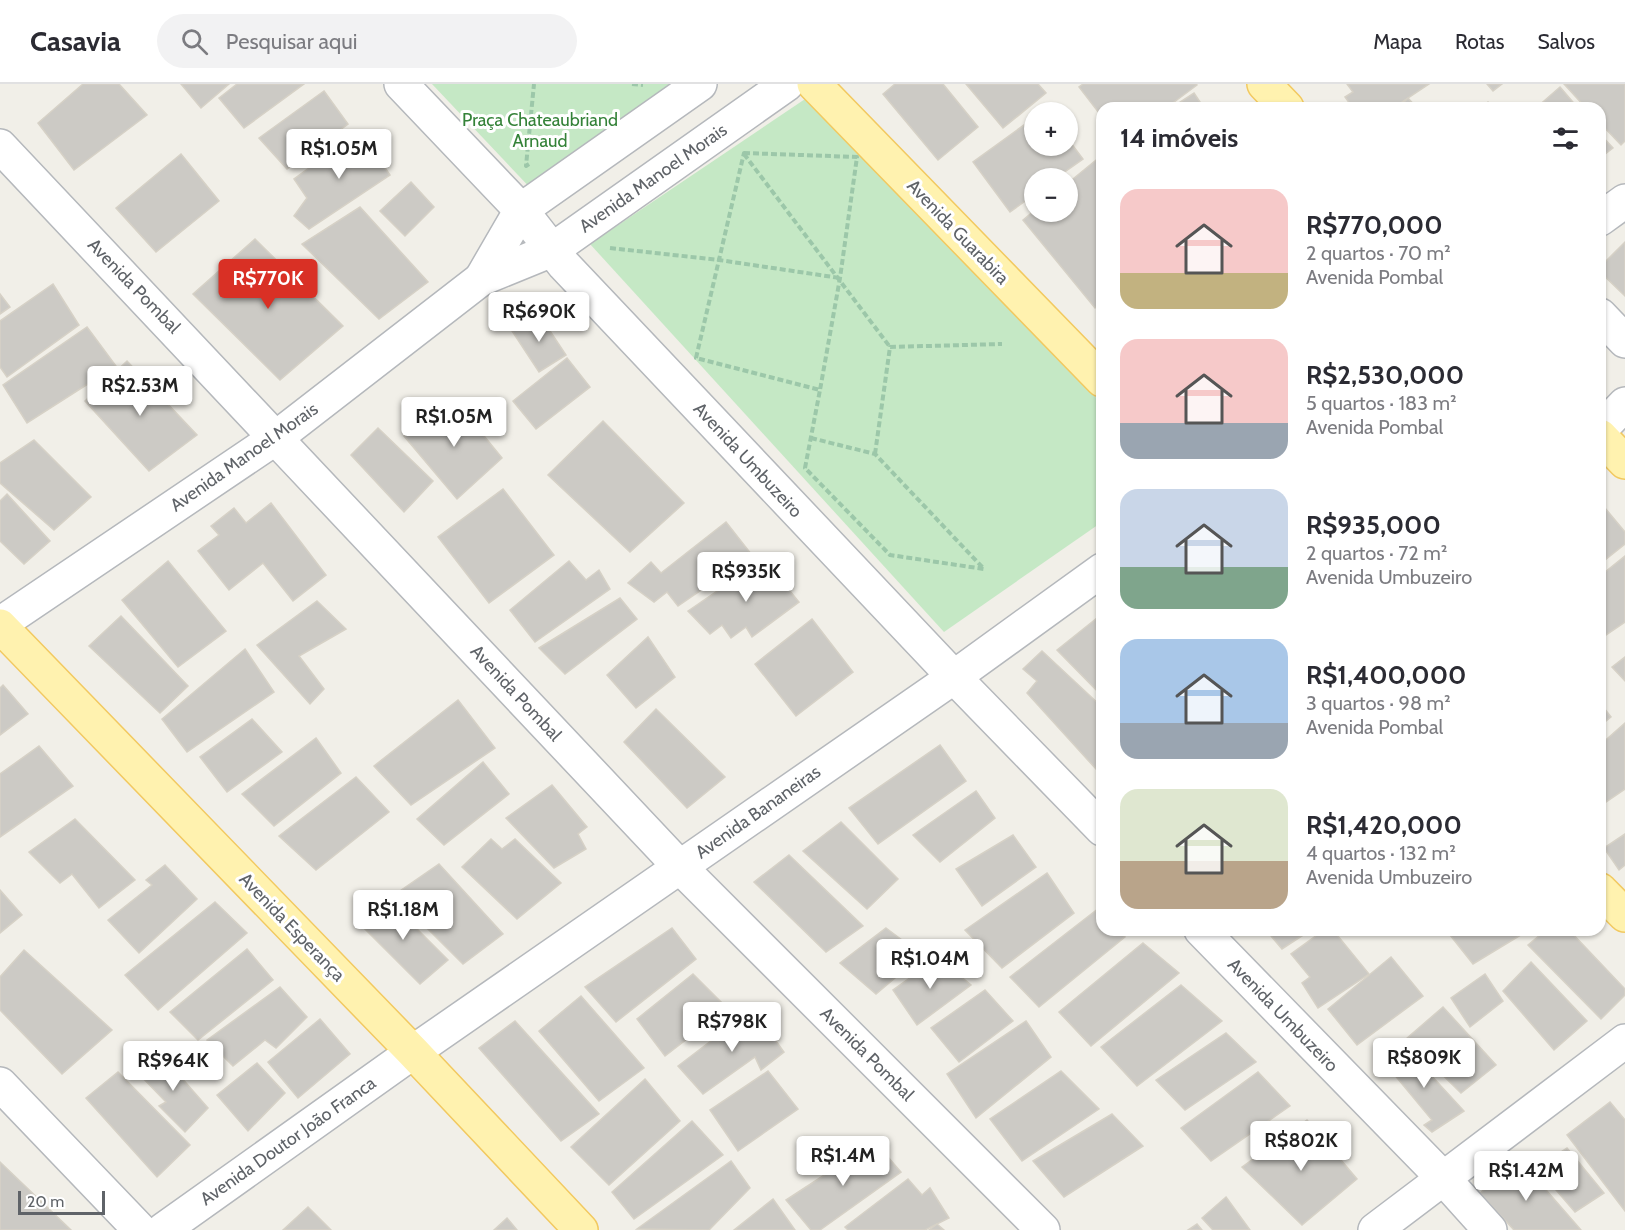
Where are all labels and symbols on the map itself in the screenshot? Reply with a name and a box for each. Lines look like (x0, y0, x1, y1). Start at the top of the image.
park label: Praça Chateaubriand Arnaud (462, 109, 618, 152)
street label: Avenida Manoel Morais (575, 119, 731, 237)
pin: R$1.05M (284, 129, 394, 180)
street label: Avenida Guarabira (902, 175, 1014, 289)
street label: Avenida Pombal (83, 234, 185, 339)
pin: R$770K (219, 259, 317, 310)
pin: R$690K (490, 292, 588, 343)
pin: R$2.53M (85, 366, 195, 417)
pin: R$1.05M (399, 397, 509, 448)
street label: Avenida Manoel Morais (166, 398, 322, 516)
street label: Avenida Umbuzeiro (689, 398, 807, 522)
pin: R$935K (697, 552, 795, 603)
street label: Avenida Pombal (466, 640, 567, 746)
street label: Avenida Bananeiras (691, 761, 825, 863)
street label: Avenida Esperança (235, 868, 350, 986)
pin: R$1.18M (348, 890, 458, 941)
pin: R$1.04M (875, 939, 985, 990)
street label: Avenida Umbuzeiro (1223, 954, 1343, 1076)
pin: R$798K (683, 1002, 781, 1053)
street label: Avenida Pombal (816, 1003, 919, 1106)
pin: R$809K (1375, 1038, 1473, 1089)
pin: R$964K (124, 1041, 222, 1092)
street label: Avenida Doutor João Franca (196, 1072, 380, 1210)
pin: R$802K (1252, 1121, 1350, 1172)
pin: R$1.4M (794, 1136, 892, 1187)
pin: R$1.42M (1471, 1151, 1581, 1202)
scale bar (18, 1188, 105, 1216)

